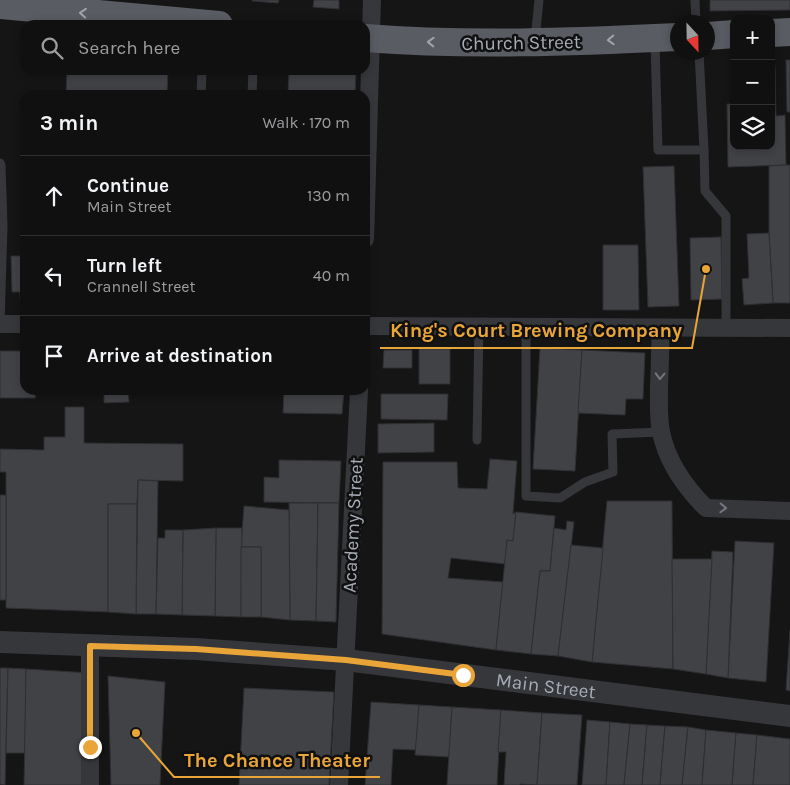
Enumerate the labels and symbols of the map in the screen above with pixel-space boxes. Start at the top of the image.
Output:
one-way arrow [79,8,87,19]
north arrow [670,15,715,60]
street label: Church Street [461,31,581,55]
one-way arrow [607,34,615,45]
one-way arrow [427,37,435,48]
callout: King's Court Brewing Company [380,313,692,348]
text: King's Court Brewing Company [390,319,682,342]
one-way arrow [654,373,665,381]
street label: Academy Street [338,457,368,593]
one-way arrow [719,503,727,514]
route start [452,664,475,687]
street label: Main Street [495,669,597,703]
route end [79,736,102,759]
callout: The Chance Theater [174,742,380,777]
text: The Chance Theater [184,749,370,772]

